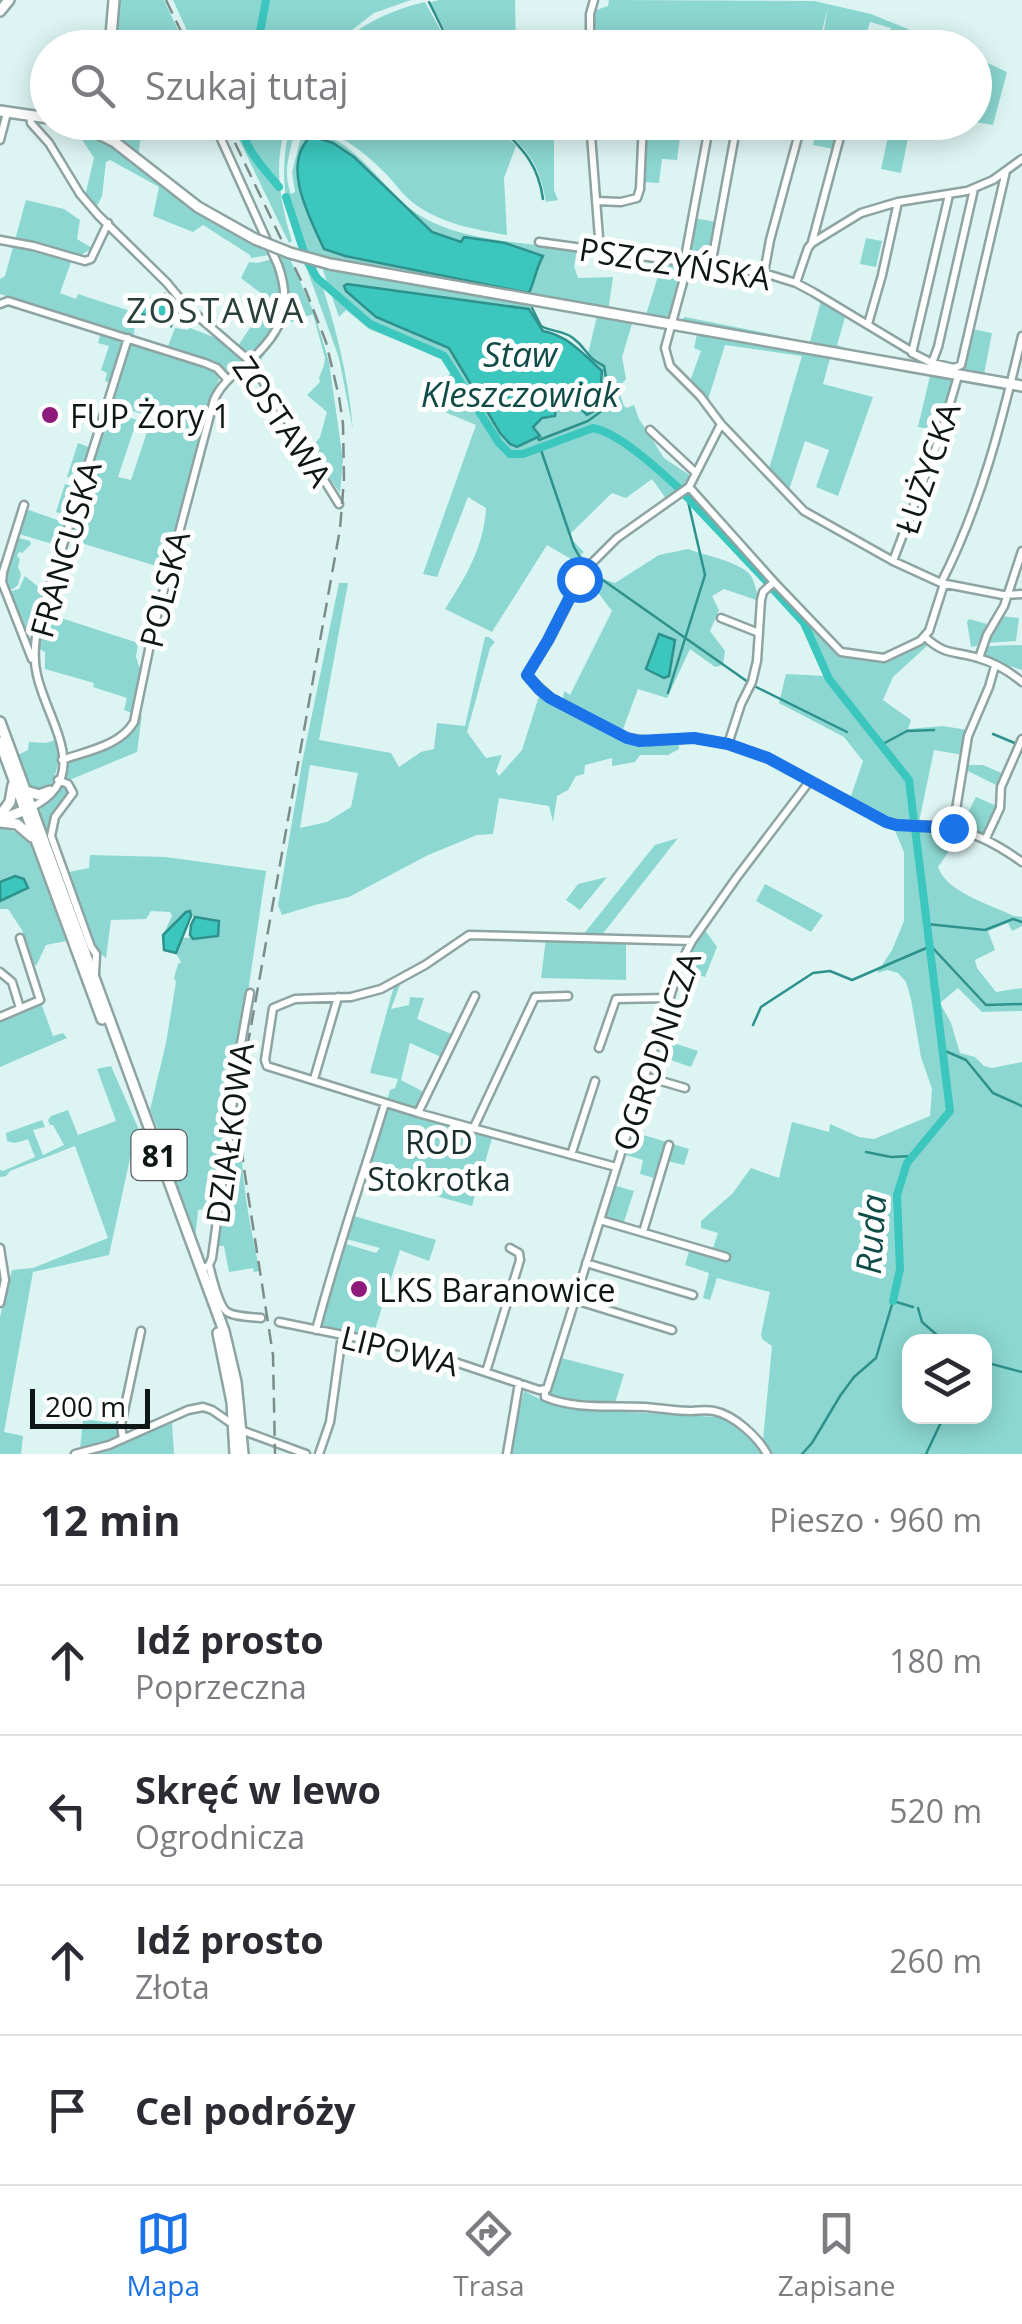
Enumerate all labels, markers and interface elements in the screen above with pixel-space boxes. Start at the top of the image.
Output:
search box [30,30,992,140]
icon: search [65,58,120,113]
text: Szukaj tutaj [145,59,349,111]
street label: PSZCZYŃSKA [576,227,774,299]
district label: ZOSTAWA [126,286,306,333]
water label: Staw Kleszczowiak [421,330,621,417]
street label: ZOSTAWA [224,347,343,495]
place label: FUP Żory 1 [70,394,231,437]
street label: ŁUŻYCKA [884,396,970,539]
marker: FUP Żory 1 [39,404,61,426]
street label: FRANCUSKA [19,455,111,642]
street label: POLSKA [129,526,199,652]
route start [557,557,603,603]
route end [931,806,977,852]
street label: OGRODNICZA [602,945,710,1156]
street label: DZIAŁKOWA [195,1039,263,1226]
park label: ROD Stokrotka [367,1120,511,1200]
road number: 81 [132,1130,186,1180]
water label: Ruda [844,1192,896,1276]
place label: LKS Baranowice [379,1268,616,1311]
marker: LKS Baranowice [348,1278,370,1300]
street label: LIPOWA [337,1315,464,1386]
map controls [902,1334,992,1424]
button: layers [902,1334,992,1424]
scale bar [30,1384,150,1428]
text: 200 m [45,1387,126,1425]
text: 12 min [40,1491,181,1548]
text: Pieszo · 960 m [769,1498,982,1541]
text: Idź prosto [135,1613,324,1665]
icon: ahead [40,1633,95,1688]
text: 180 m [889,1639,982,1682]
text: Poprzeczna [135,1665,307,1708]
text: Skręć w lewo [135,1763,381,1815]
icon: left [40,1783,95,1838]
text: 520 m [889,1789,982,1832]
text: Ogrodnicza [135,1815,305,1858]
text: Idź prosto [135,1913,324,1965]
icon: ahead [40,1933,95,1988]
text: 260 m [889,1939,982,1982]
text: Złota [135,1965,210,2008]
icon: arrive [40,2083,95,2138]
text: Cel podróży [135,2084,356,2136]
tab: Mapa [127,2206,200,2304]
tab: Trasa [453,2206,525,2304]
tab: Zapisane [778,2206,895,2304]

